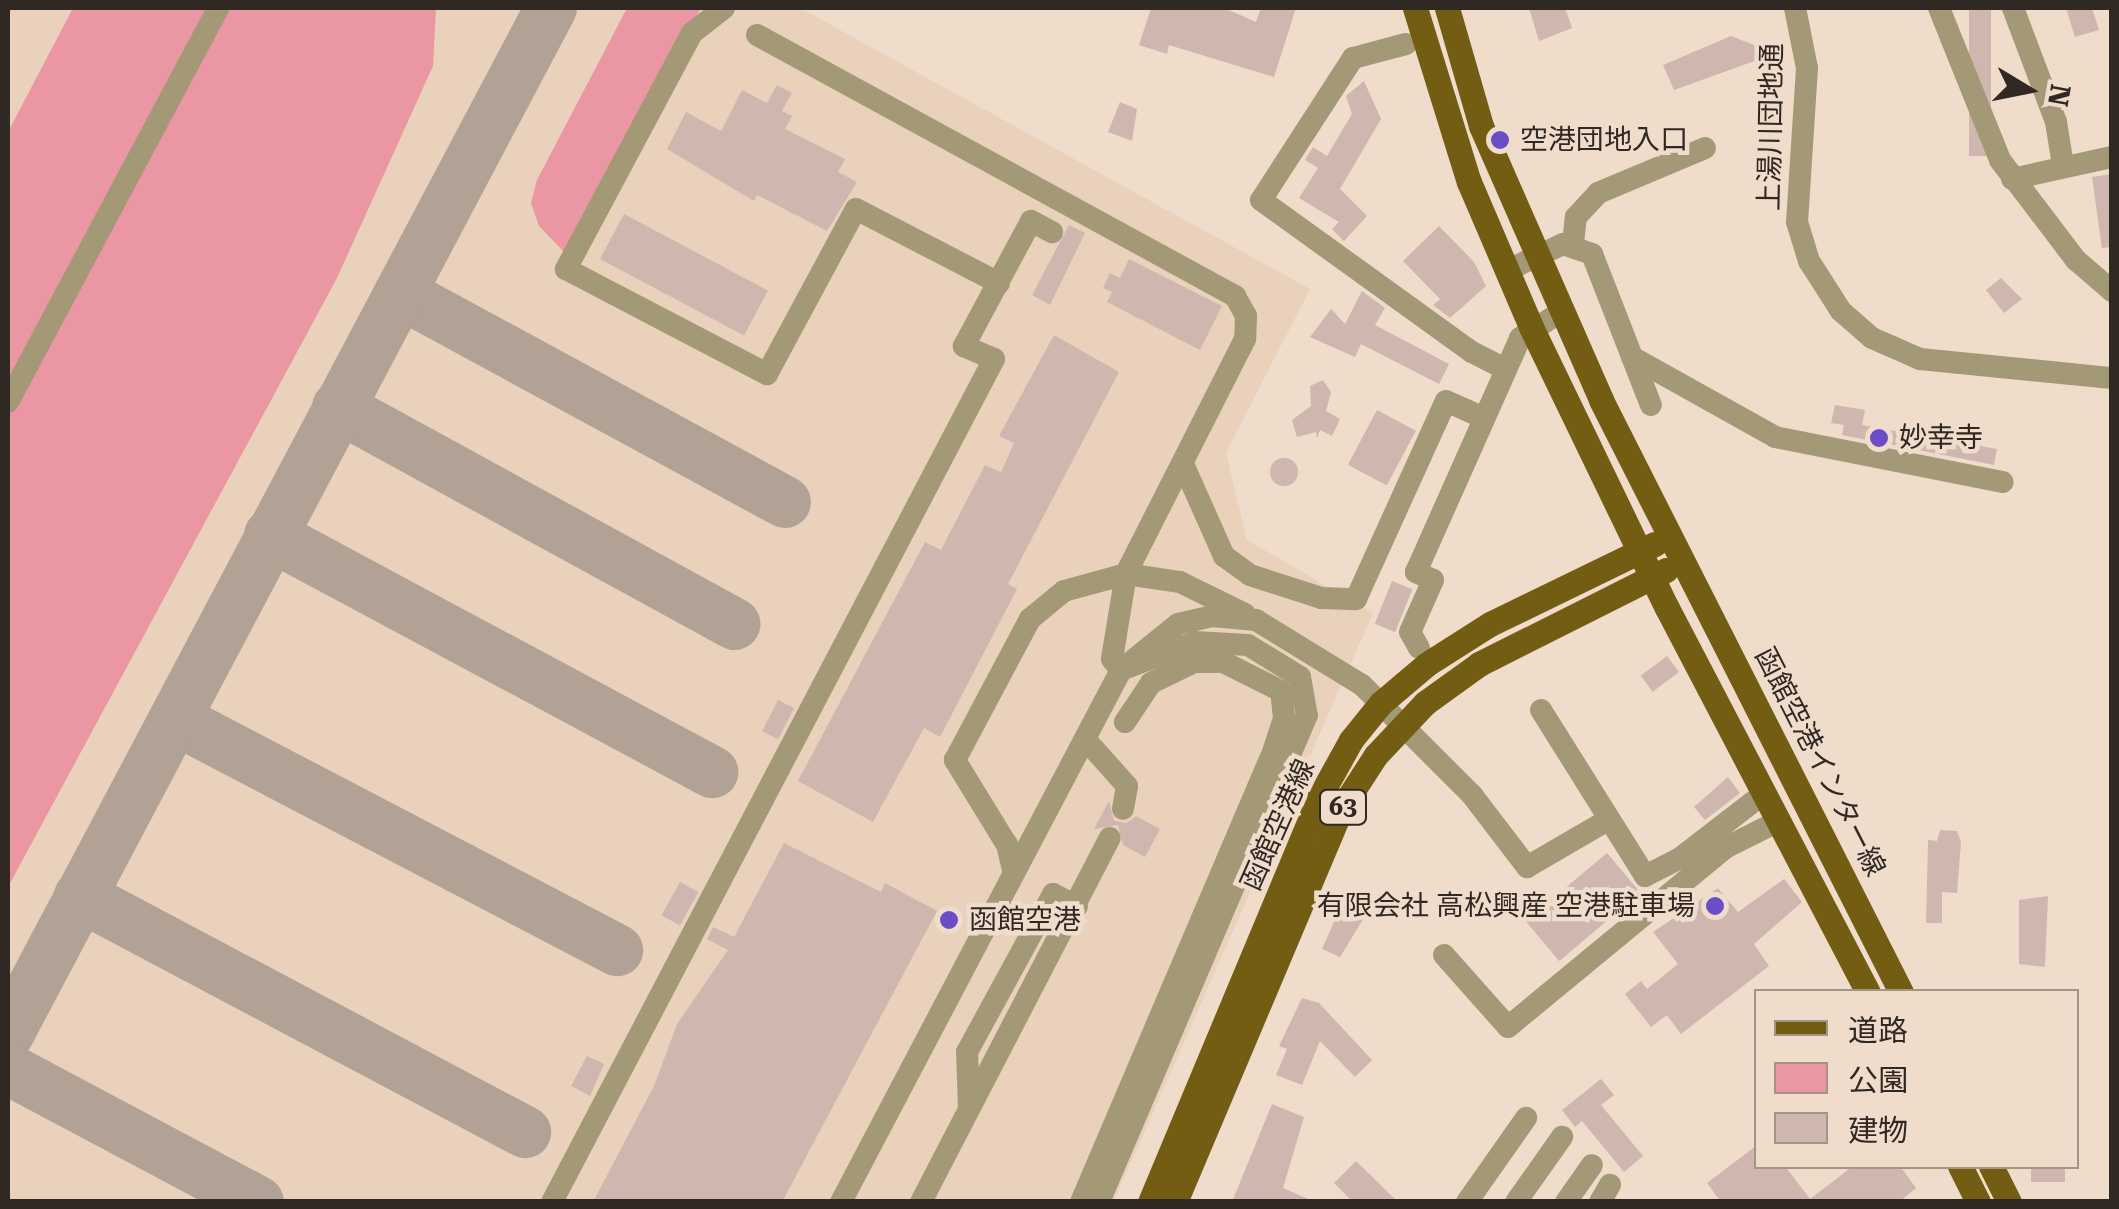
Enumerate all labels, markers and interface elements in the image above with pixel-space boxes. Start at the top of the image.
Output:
north arrow [1979,40,2079,140]
street label: 上湯川団地通 [1753,43,1789,211]
text: N [2041,82,2077,109]
place label: 空港団地入口 [1520,123,1688,157]
marker: 空港団地入口 [1489,129,1511,151]
place label: 妙幸寺 [1899,421,1983,455]
marker: 妙幸寺 [1868,427,1890,449]
street label: 函館空港インター線 [1748,642,1892,882]
street label: 函館空港線 [1234,754,1322,896]
road number: 63 [1318,787,1368,827]
place label: 有限会社 高松興産 空港駐車場 [1317,889,1695,923]
marker: 有限会社 高松興産 空港駐車場 [1704,895,1726,917]
place label: 函館空港 [969,903,1081,937]
marker: 函館空港 [938,909,960,931]
legend [1754,989,2079,1169]
text: 道路 [1848,1013,1908,1048]
text: 公園 [1848,1063,1908,1098]
text: 建物 [1848,1113,1908,1148]

